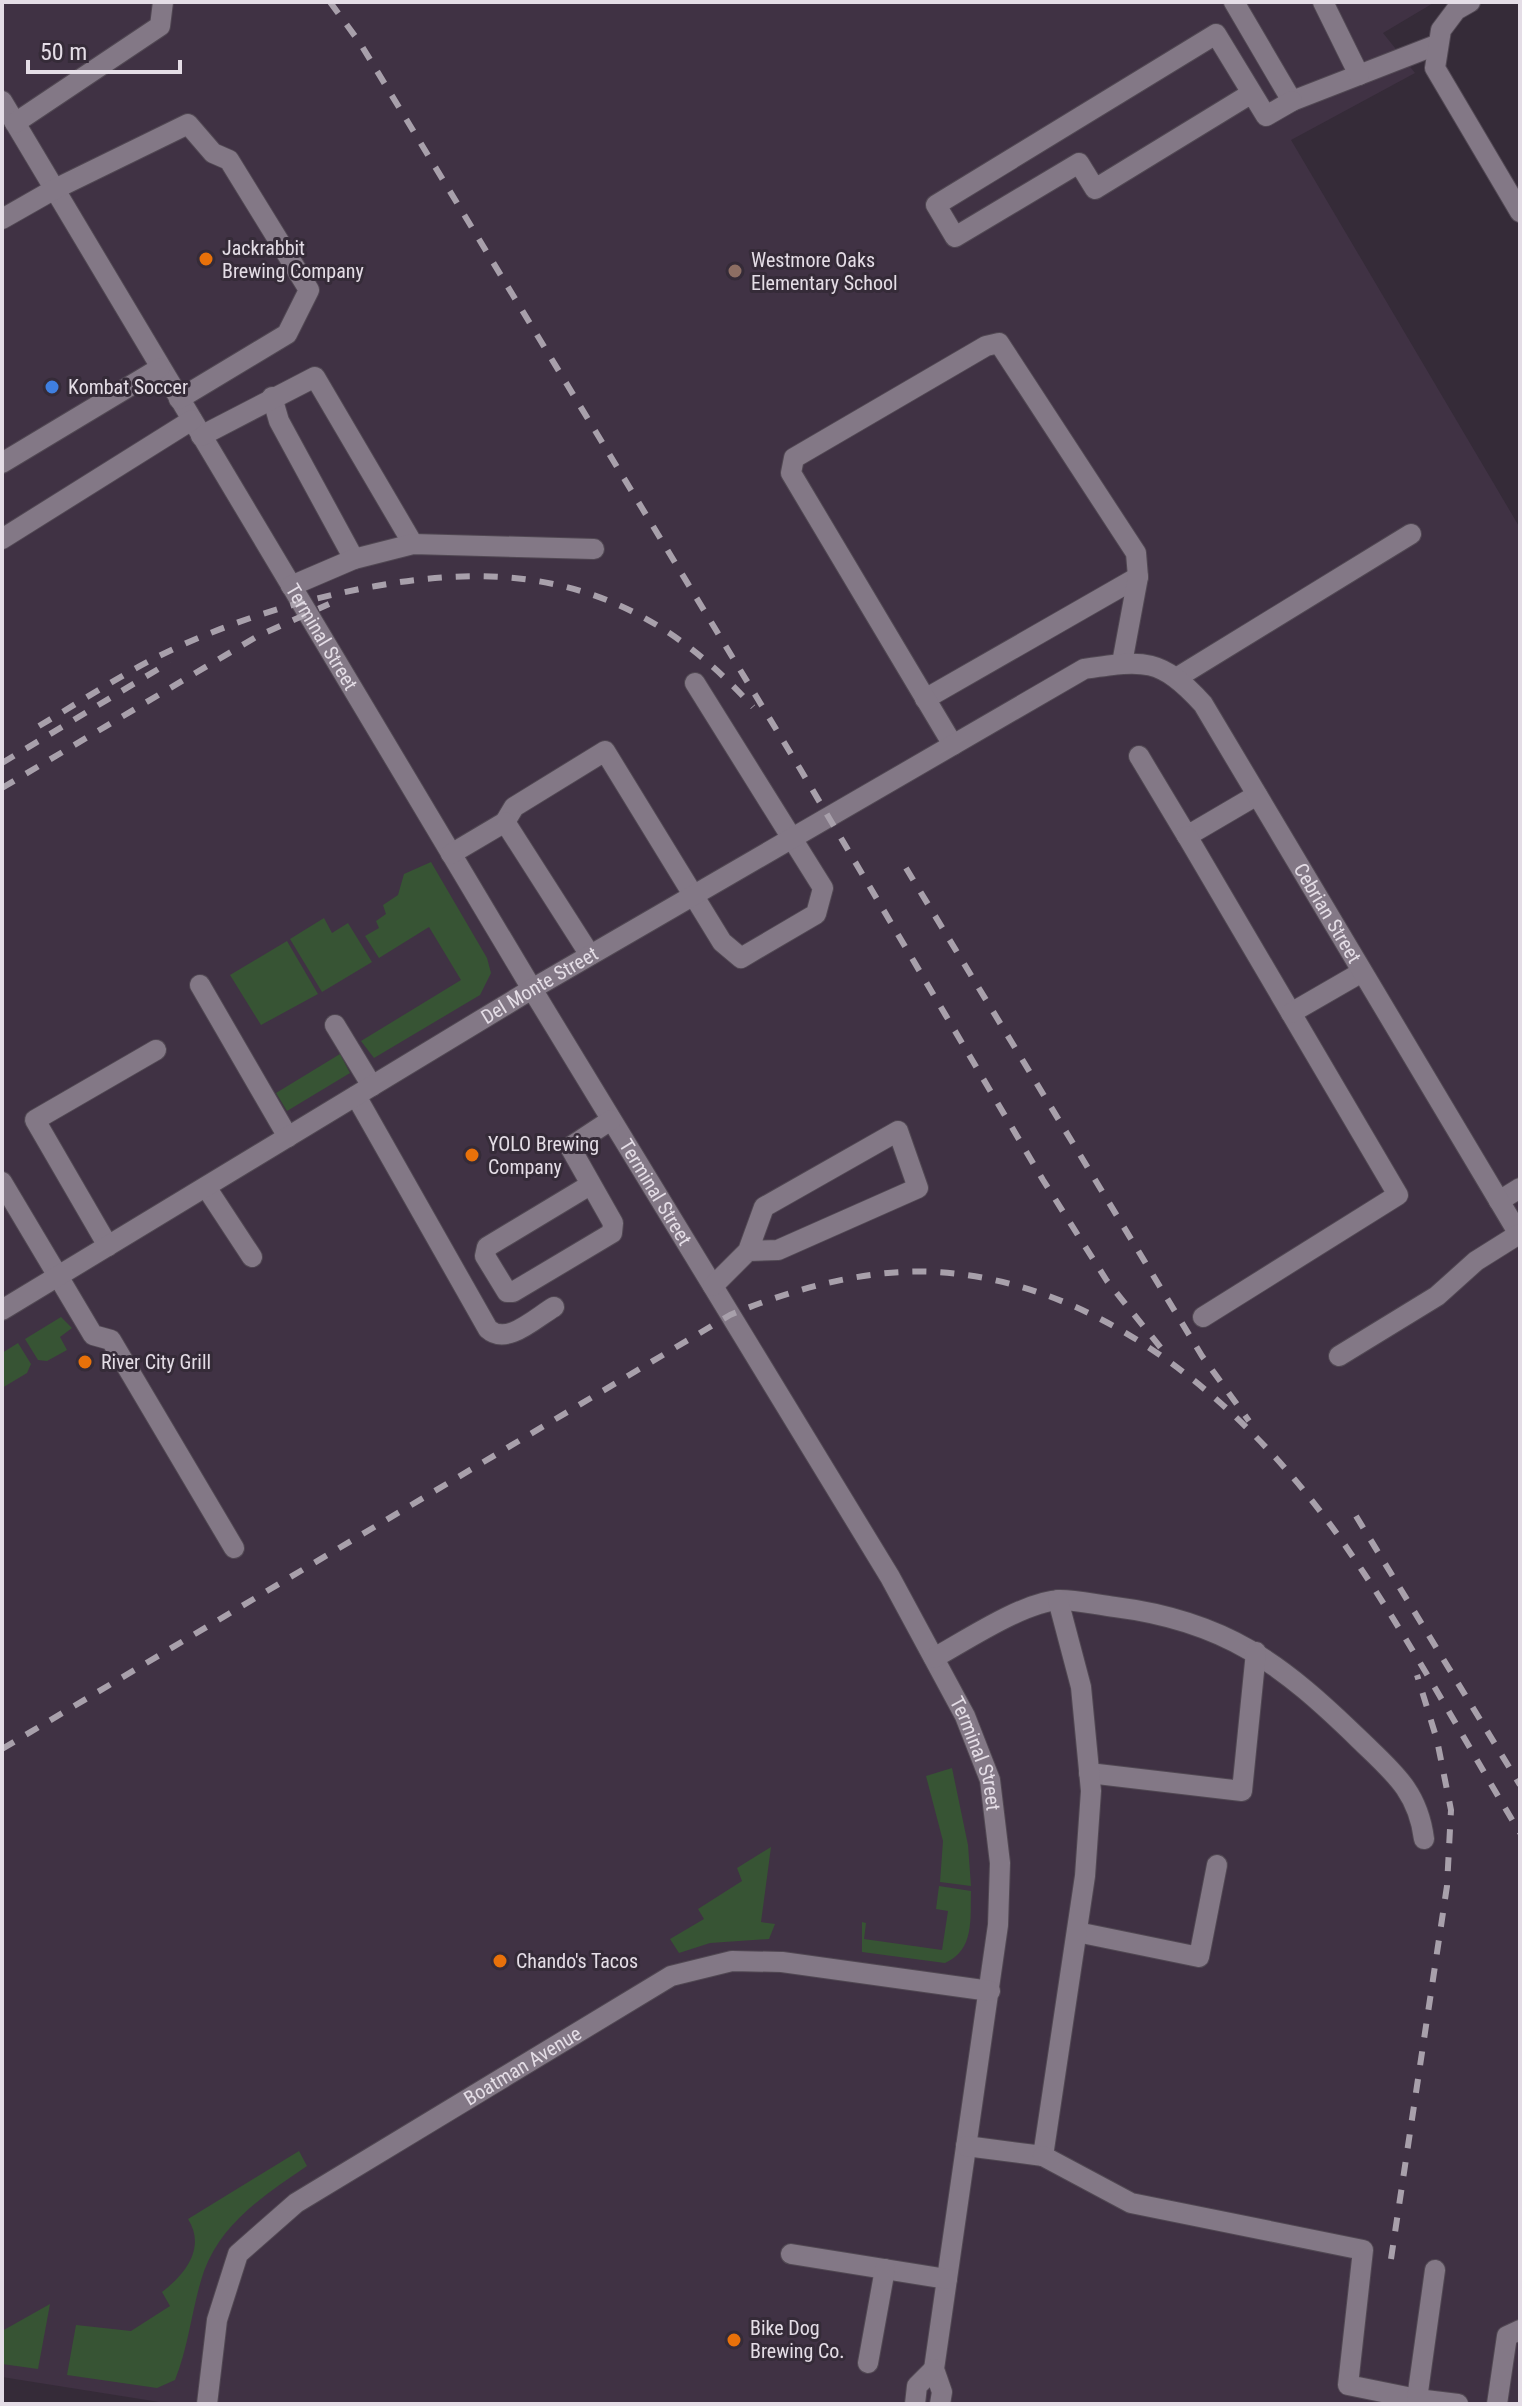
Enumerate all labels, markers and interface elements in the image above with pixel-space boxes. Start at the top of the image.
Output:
scale bar [28,24,180,74]
text: 50 m [40,38,87,66]
place label: Jackrabbit Brewing Company [222,236,364,283]
place label: Westmore Oaks Elementary School [751,248,898,295]
marker: Jackrabbit Brewing Company [197,250,215,268]
marker: Westmore Oaks Elementary School [726,262,744,280]
place label: Kombat Soccer [68,375,188,399]
marker: Kombat Soccer [43,378,61,396]
street label: Terminal Street [281,579,363,695]
street label: Cebrian Street [1289,859,1367,967]
street label: Del Monte Street [477,941,602,1029]
place label: YOLO Brewing Company [488,1132,599,1179]
street label: Terminal Street [614,1135,697,1250]
marker: YOLO Brewing Company [463,1146,481,1164]
place label: River City Grill [101,1350,211,1374]
marker: River City Grill [76,1353,94,1371]
street label: Terminal Street [945,1692,1006,1812]
place label: Chando's Tacos [516,1949,638,1973]
marker: Chando's Tacos [491,1952,509,1970]
street label: Boatman Avenue [460,2021,586,2111]
place label: Bike Dog Brewing Co. [750,2316,845,2363]
marker: Bike Dog Brewing Co. [725,2331,743,2349]

